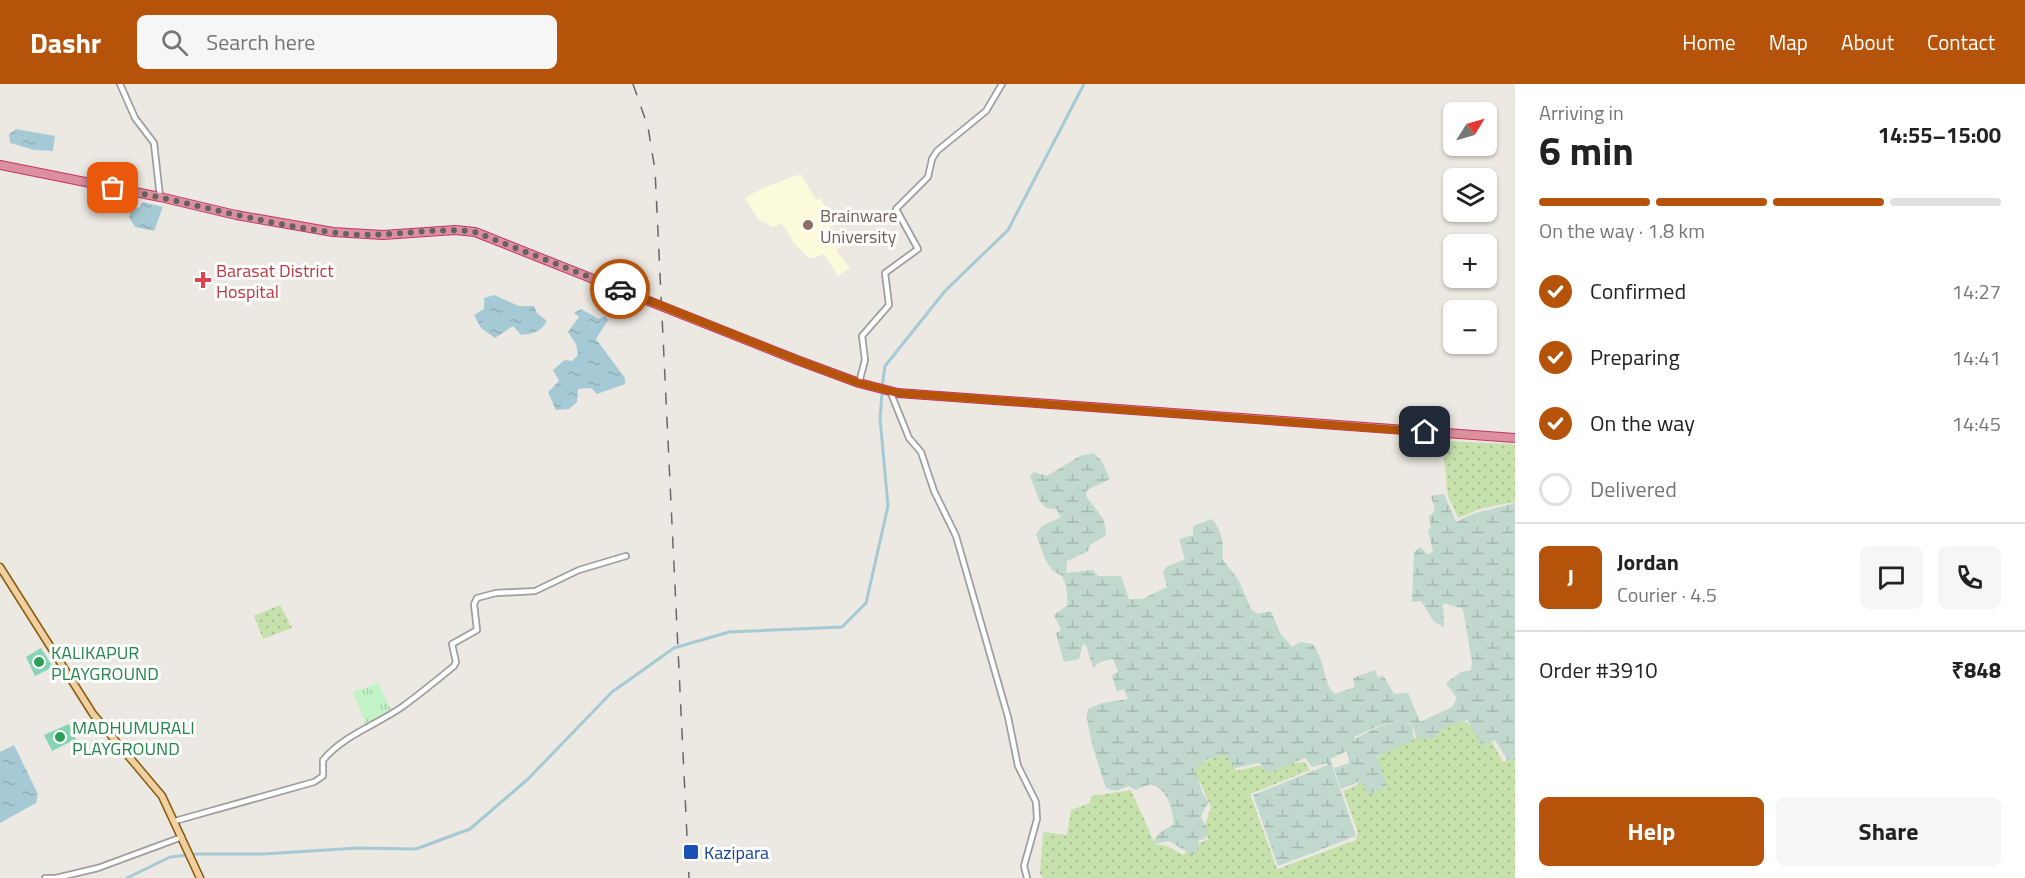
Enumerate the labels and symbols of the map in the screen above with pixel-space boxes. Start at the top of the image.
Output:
north arrow [1443,102,1497,156]
pin [87,162,138,213]
place label: Brainware University [820,202,898,250]
marker: Brainware University [801,218,815,232]
place label: Barasat District Hospital [216,257,334,305]
courier [590,259,650,319]
marker: Barasat District Hospital [194,271,212,289]
pin [1399,406,1450,457]
place label: KALIKAPUR PLAYGROUND [51,639,159,687]
marker: KALIKAPUR PLAYGROUND [32,655,46,669]
place label: MADHUMURALI PLAYGROUND [72,714,195,762]
marker: MADHUMURALI PLAYGROUND [53,730,67,744]
place label: Kazipara [704,839,769,866]
marker: Kazipara [682,843,700,861]

